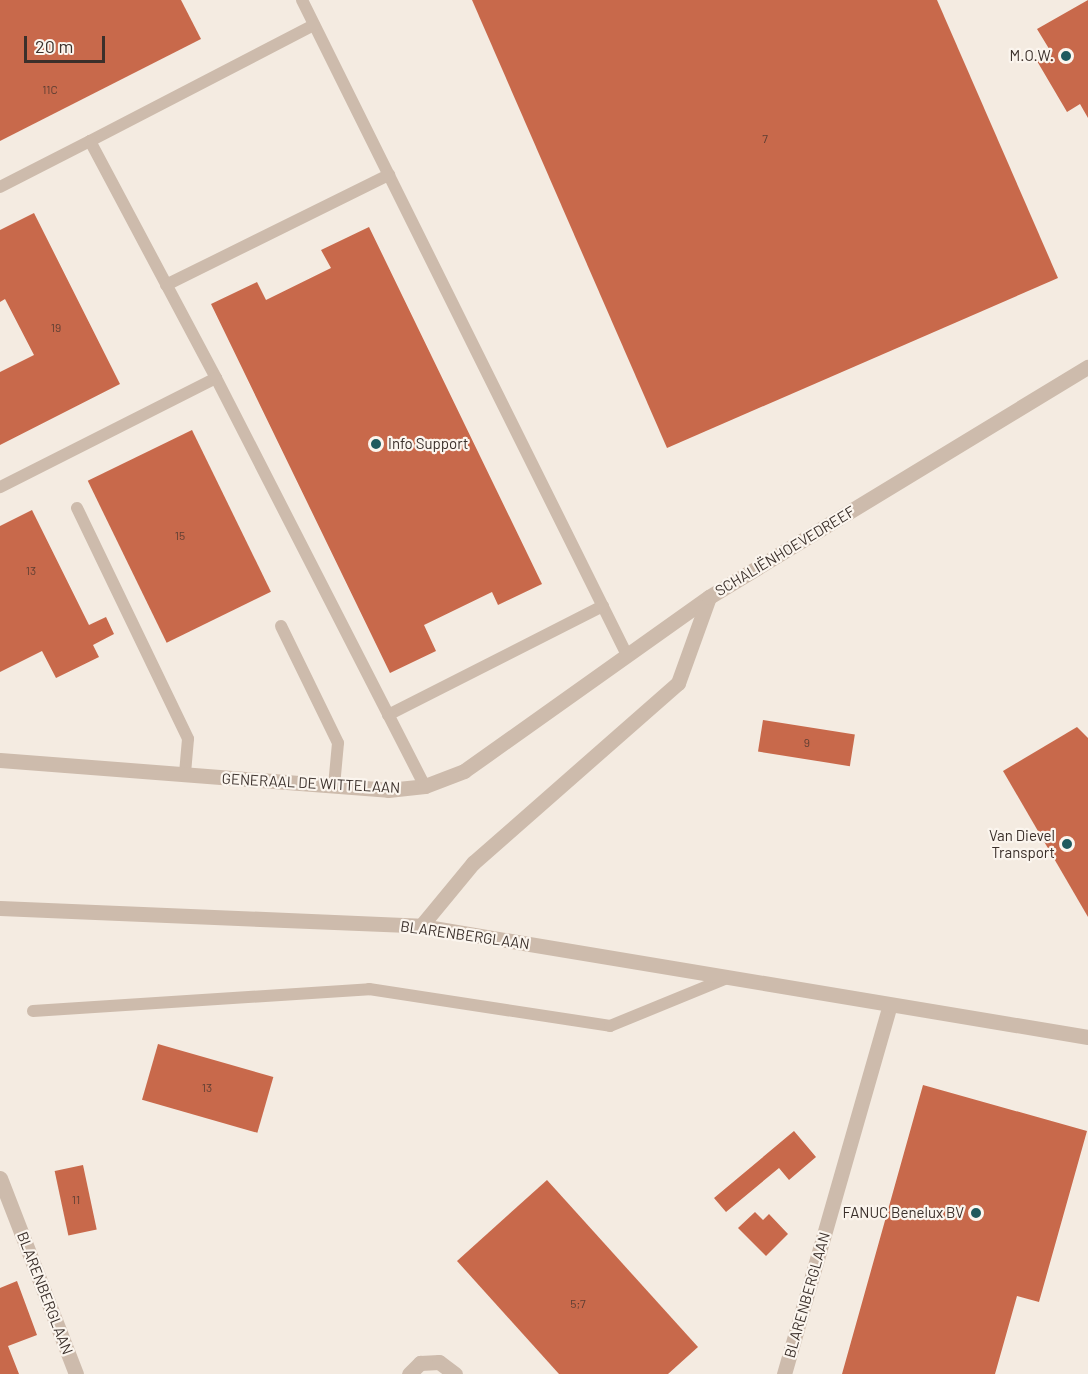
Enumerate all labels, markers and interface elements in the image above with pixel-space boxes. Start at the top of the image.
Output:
scale bar [27,24,108,62]
text: 20 m [35,35,73,57]
place label: M.O.W. [1009,47,1054,65]
marker: M.O.W. [1059,49,1073,63]
house number: 11C [42,83,58,97]
house number: 7 [762,132,768,146]
house number: 19 [51,321,61,335]
place label: Info Support [388,435,468,453]
marker: Info Support [369,437,383,451]
street label: SCHALIËNHOEVEDREEF [712,502,858,600]
house number: 15 [175,529,185,543]
house number: 13 [26,564,36,578]
house number: 9 [804,736,810,750]
street label: GENERAAL DE WITTELAAN [221,769,401,797]
place label: Van Dievel Transport [989,826,1055,861]
marker: Van Dievel Transport [1060,837,1074,851]
street label: BLARENBERGLAAN [399,917,531,953]
house number: 13 [202,1081,212,1095]
house number: 11 [72,1193,80,1207]
place label: FANUC Benelux BV [842,1204,964,1222]
marker: FANUC Benelux BV [969,1206,983,1220]
street label: BLARENBERGLAAN [13,1229,77,1357]
street label: BLARENBERGLAAN [780,1230,834,1360]
house number: 5;7 [570,1297,586,1311]

